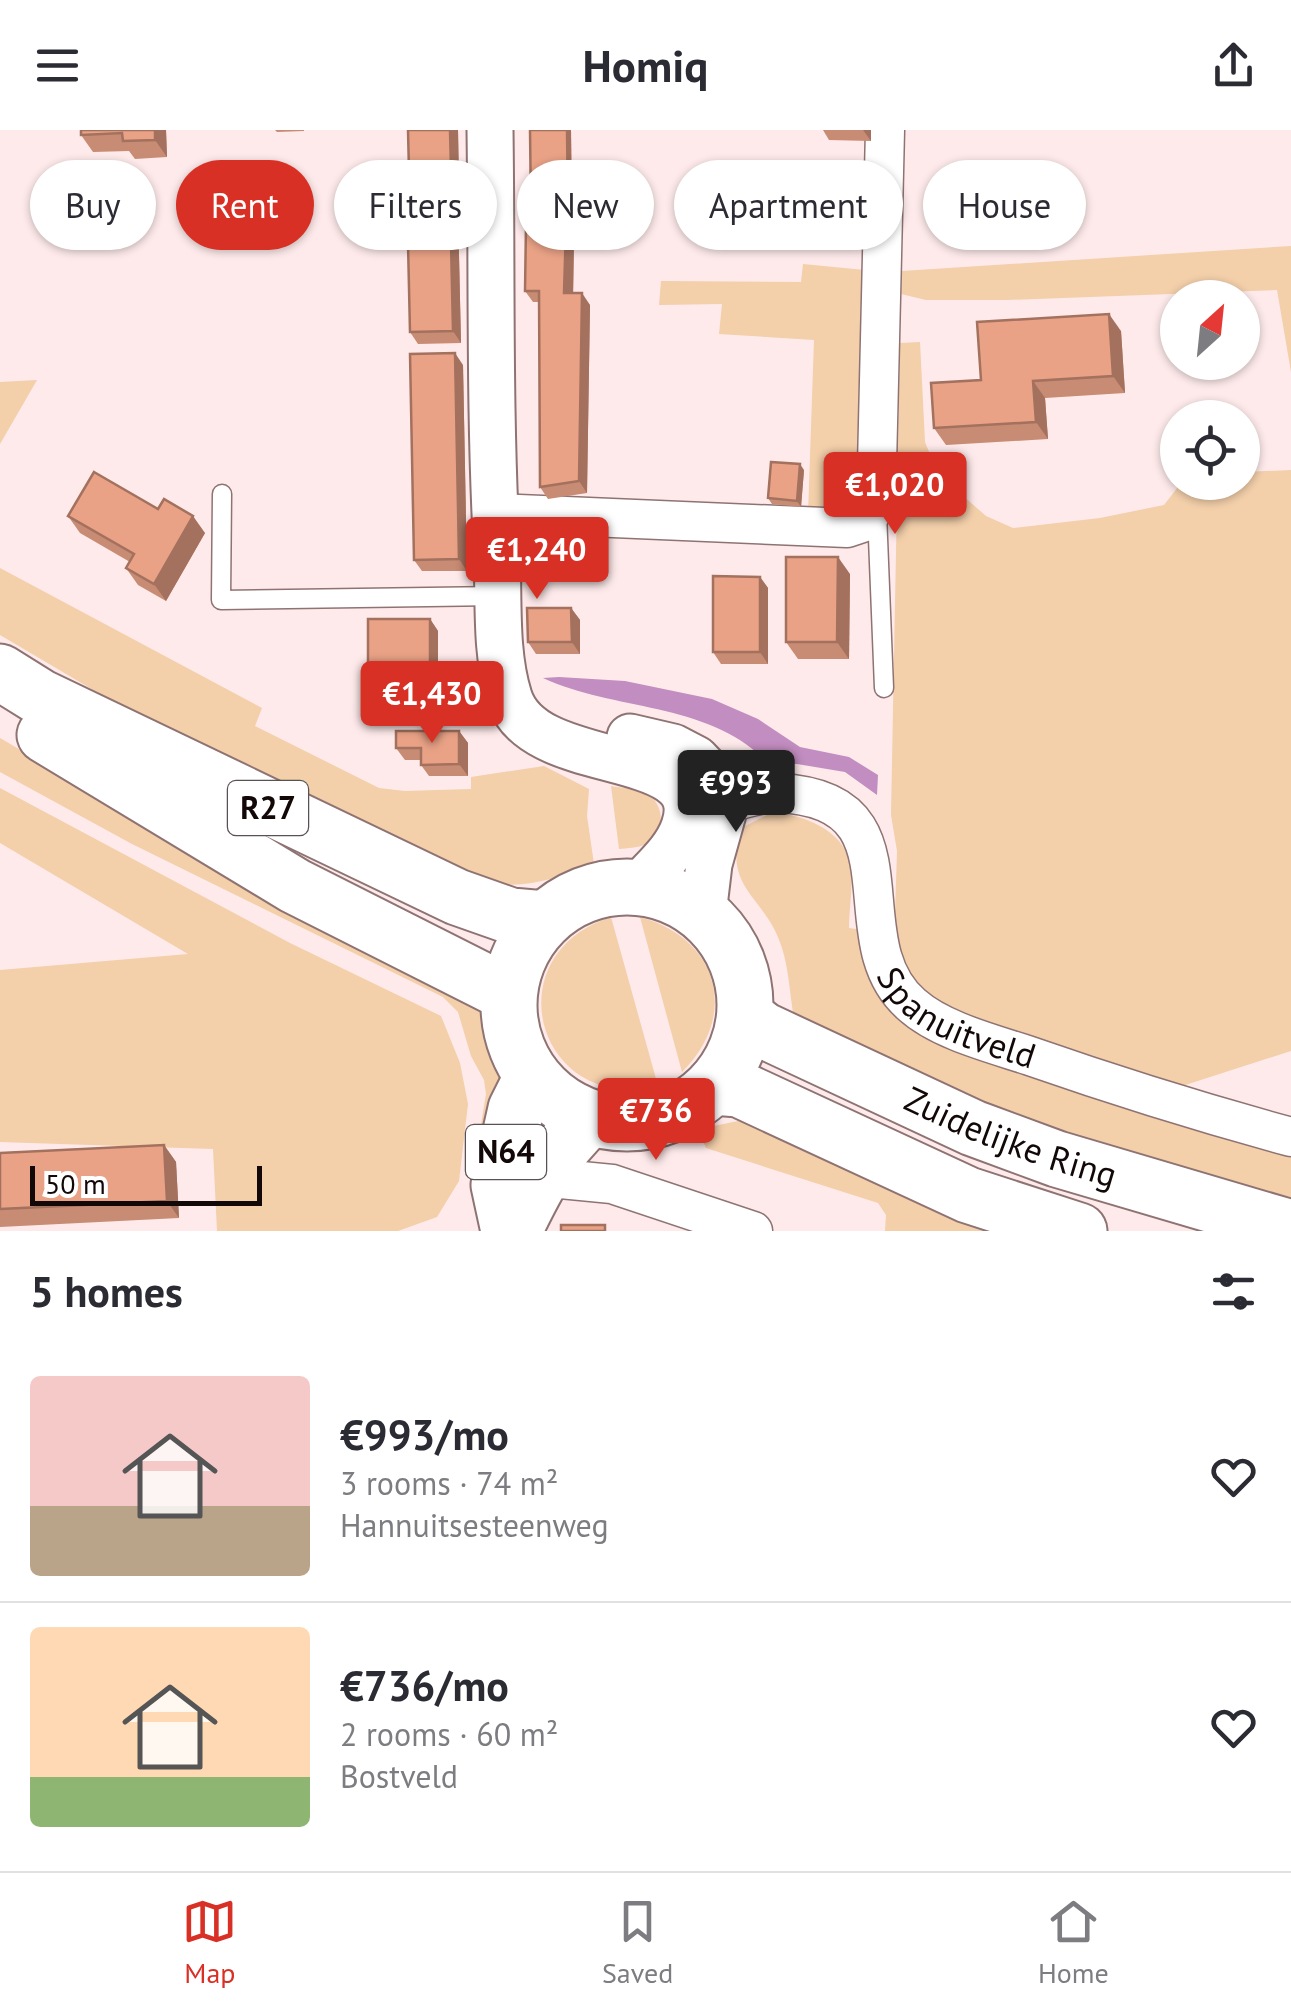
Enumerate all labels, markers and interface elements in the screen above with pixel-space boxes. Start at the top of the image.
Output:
text: Homiq [583,36,708,94]
icon: menu [30,38,85,93]
icon: share [1206,38,1261,93]
chip: Buy [30,160,156,250]
chip: Rent [176,160,314,250]
chip: Filters [334,160,497,250]
chip: New [517,160,654,250]
chip: Apartment [674,160,903,250]
chip: House [923,160,1086,250]
north arrow [1160,280,1260,380]
map controls [1160,280,1260,500]
button: locate [1160,400,1260,500]
pin: €1,020 [814,452,976,537]
text: €1,020 [846,463,944,505]
pin: €1,240 [456,517,618,602]
text: €1,240 [488,528,586,570]
pin: €1,430 [351,661,513,746]
text: €1,430 [383,672,481,714]
pin: €993 [677,750,795,835]
text: €993 [700,761,772,803]
road number: R27 [228,781,308,835]
street label: Spanuitveld [867,959,1042,1078]
street label: Zuidelijke Ring [897,1075,1123,1197]
pin: €736 [597,1078,715,1163]
text: €736 [620,1089,692,1131]
road number: N64 [466,1125,546,1179]
scale bar [30,1161,262,1206]
text: 50 m [45,1165,106,1202]
text: 5 homes [30,1264,183,1319]
icon: filters [1206,1264,1261,1319]
text: €993/mo [340,1407,509,1462]
icon: home [110,1416,230,1536]
icon: heart [1206,1449,1261,1504]
text: 3 rooms · 74 m² [340,1462,558,1504]
text: Hannuitsesteenweg [340,1504,609,1546]
text: €736/mo [340,1658,509,1713]
icon: home [110,1667,230,1787]
icon: heart [1206,1700,1261,1755]
text: 2 rooms · 60 m² [340,1713,558,1755]
text: Bostveld [340,1755,458,1797]
tab: Map [182,1894,237,1991]
tab: Saved [602,1894,673,1991]
tab: Home [1038,1894,1109,1991]

